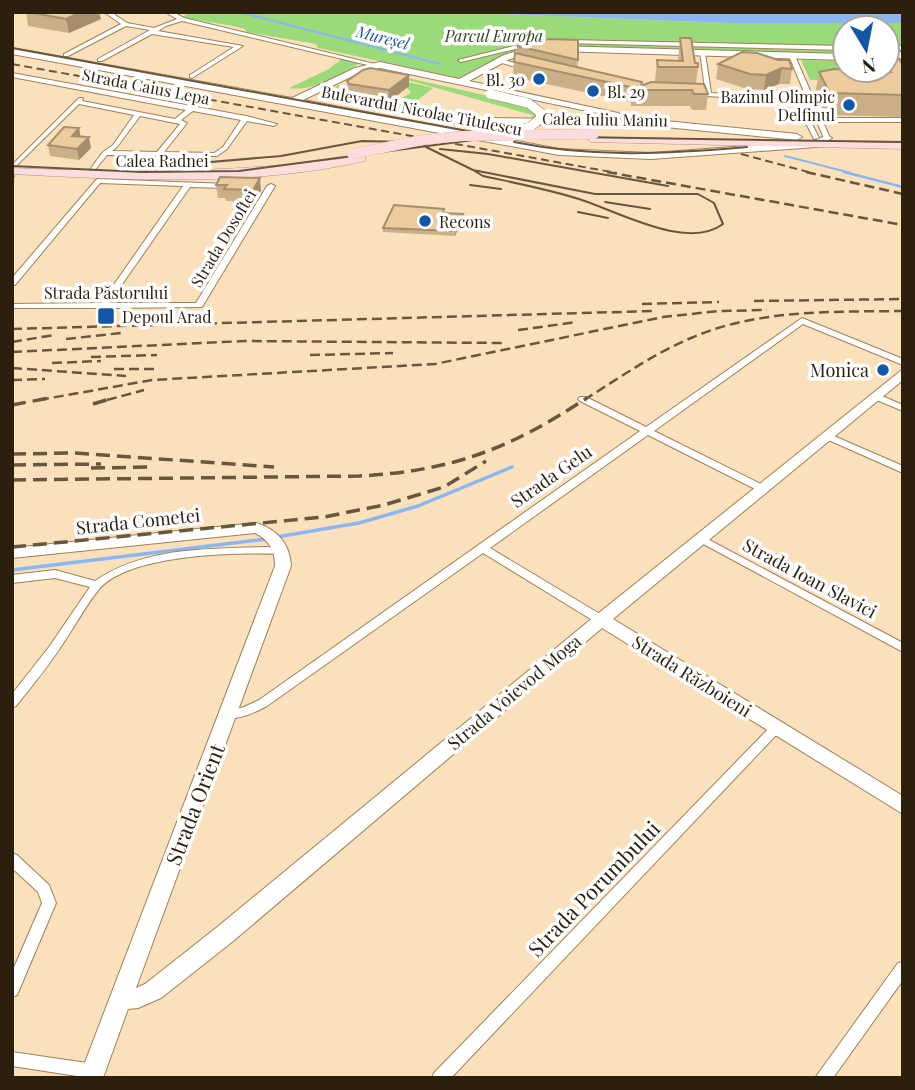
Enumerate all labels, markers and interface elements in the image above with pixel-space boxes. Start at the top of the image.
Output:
north arrow [831,14,901,84]
water label: Mureșel [353,20,412,55]
park label: Parcul Europa [444,25,543,46]
text: N [860,53,878,81]
street label: Strada Caius Lepa [81,63,212,109]
place label: Bl. 30 [486,69,525,90]
marker: Bl. 30 [531,71,547,87]
street label: Bulevardul Nicolae Titulescu [320,80,524,140]
place label: Bl. 29 [607,81,645,102]
marker: Bl. 29 [585,83,601,99]
place label: Bazinul Olimpic Delfinul [720,86,835,125]
marker: Bazinul Olimpic Delfinul [841,97,857,113]
street label: Calea Iuliu Maniu [542,107,668,131]
street label: Calea Radnei [115,150,209,171]
street label: Strada Dosoftei [186,185,261,291]
place label: Recons [439,211,491,232]
marker: Recons [417,213,433,229]
street label: Strada Păstorului [44,282,168,303]
marker: Depoul Arad [96,306,116,326]
place label: Depoul Arad [122,306,212,327]
place label: Monica [810,358,869,382]
marker: Monica [875,362,891,378]
street label: Strada Gelu [506,439,597,513]
street label: Strada Cometei [75,503,201,539]
street label: Strada Ioan Slavici [739,533,881,623]
street label: Strada Voievod Moga [442,629,586,755]
street label: Strada Războieni [628,630,756,722]
street label: Strada Orient [158,739,230,869]
street label: Strada Porumbului [521,814,665,962]

